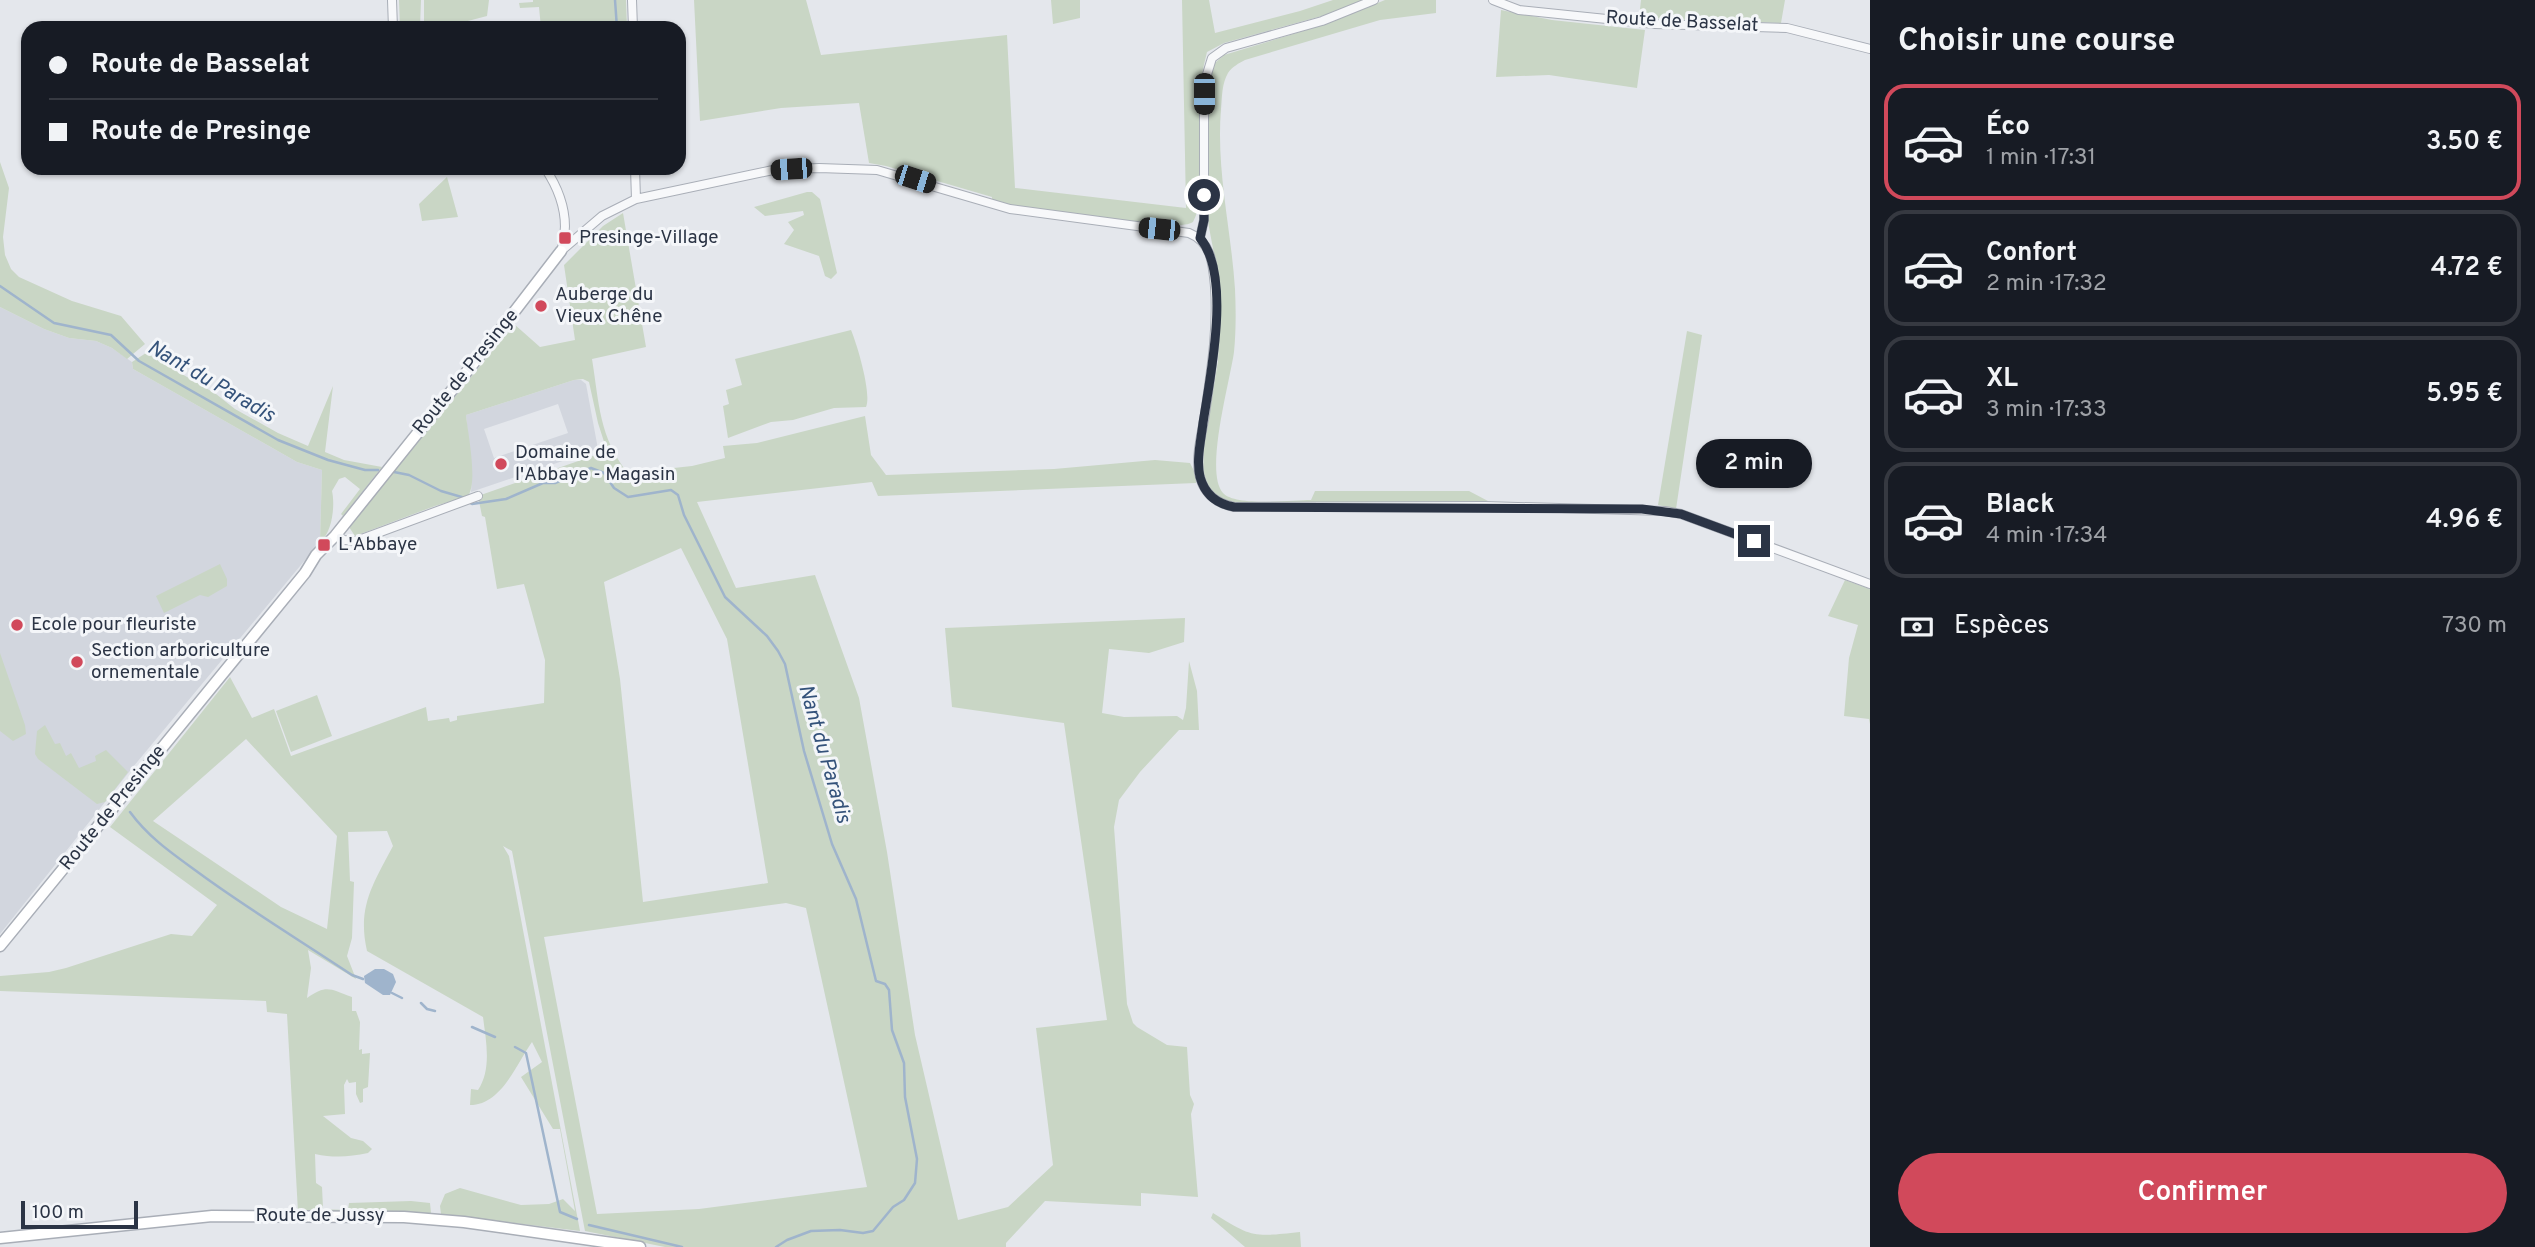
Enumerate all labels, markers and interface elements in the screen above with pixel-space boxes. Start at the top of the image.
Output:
street label: Route de Basselat [1605,6,1759,38]
text: Choisir une course [1898,22,2175,62]
text: Route de Basselat [91,49,310,82]
car [1194,73,1215,115]
icon: car [1902,111,1965,174]
text: Éco [1986,111,2030,144]
text: Route de Presinge [91,116,311,149]
text: 3.50 € [2426,126,2503,159]
text: 1 min · 17:31 [1986,144,2096,173]
car [770,157,813,181]
car [892,163,939,195]
route start [1188,179,1220,211]
car [1138,216,1181,242]
place label: Presinge-Village [579,226,719,250]
marker: Presinge-Village [557,230,573,246]
icon: car [1902,237,1965,300]
text: Confort [1986,237,2077,270]
text: 4.72 € [2431,252,2503,285]
text: 2 min · 17:32 [1986,270,2107,299]
place label: Auberge du Vieux Chêne [555,283,662,329]
marker: Auberge du Vieux Chêne [533,298,549,314]
street label: Route de Presinge [408,304,524,440]
water label: Nant du Paradis [142,335,280,430]
icon: car [1902,363,1965,426]
text: XL [1986,363,2018,396]
text: 5.95 € [2426,378,2503,411]
text: 3 min · 17:33 [1986,396,2107,425]
callout: 2 min [1696,440,1812,489]
place label: Domaine de l'Abbaye - Magasin [515,441,675,487]
text: 2 min [1724,449,1784,478]
marker: Domaine de l'Abbaye - Magasin [493,456,509,472]
icon: car [1902,489,1965,552]
text: Black [1986,489,2055,522]
text: 4.96 € [2426,504,2503,537]
text: 4 min · 17:34 [1986,522,2108,551]
route end [1738,525,1770,557]
place label: L'Abbaye [338,533,417,557]
marker: L'Abbaye [316,537,332,553]
icon: cash [1898,608,1936,646]
text: Espèces [1954,610,2050,643]
text: 730 m [2442,612,2507,641]
place label: Ecole pour fleuriste [31,613,196,637]
marker: Ecole pour fleuriste [9,617,25,633]
place label: Section arboriculture ornementale [91,639,270,685]
marker: Section arboriculture ornementale [69,654,85,670]
water label: Nant du Paradis [791,682,857,827]
street label: Route de Presinge [55,740,171,876]
button: Confirmer [1898,1153,2507,1233]
scale bar [21,1198,138,1230]
text: 100 m [32,1201,84,1225]
street label: Route de Jussy [255,1204,385,1228]

